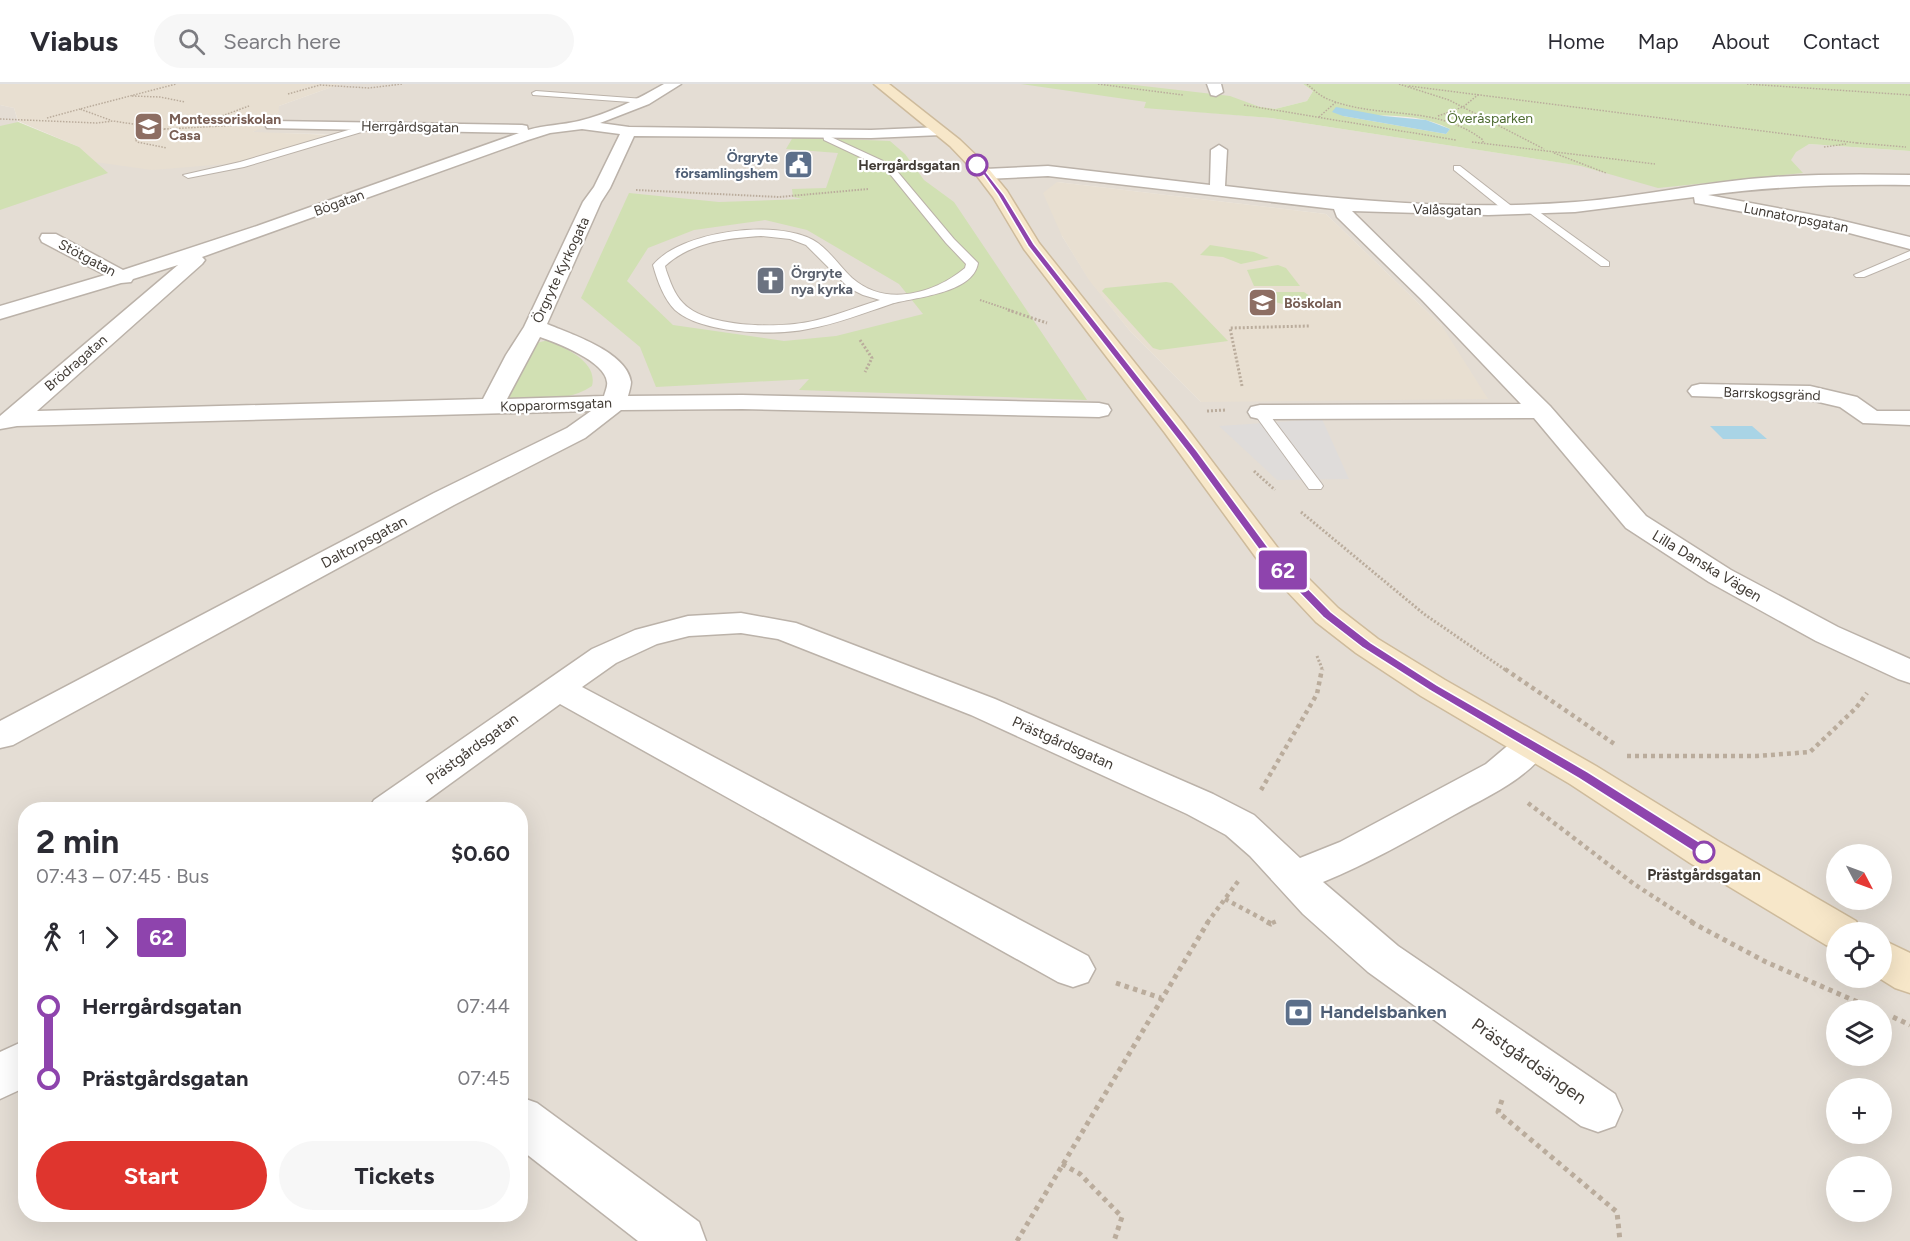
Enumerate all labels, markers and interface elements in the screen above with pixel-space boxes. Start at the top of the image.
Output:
search box [154,14,574,68]
text: Viabus [30,24,118,58]
icon: search [175,25,208,58]
text: Search here [223,28,341,55]
text: Home [1548,29,1605,54]
text: Map [1638,29,1679,54]
text: About [1712,29,1770,54]
text: Contact [1803,29,1880,54]
park label: Överåsparken [1447,110,1533,127]
school or university icon: Montessoriskolan Casa [132,111,164,143]
place label: Montessoriskolan Casa [169,111,281,144]
street label: Herrgårdsgatan [361,118,459,136]
place label: Örgryte församlingshem [675,149,778,182]
public building icon: Örgryte församlingshem [783,149,815,181]
marker: Herrgårdsgatan [966,154,988,176]
place label: Herrgårdsgatan [858,157,960,174]
street label: Bögatan [312,186,367,220]
street label: Lunnatorpsgatan [1742,200,1850,237]
street label: Valåsgatan [1413,201,1482,219]
street label: Örgryte Kyrkogata [529,214,593,326]
street label: Stötgatan [55,236,119,280]
church icon: Örgryte nya kyrka [754,265,786,297]
place label: Örgryte nya kyrka [791,265,853,298]
school or university icon: Böskolan [1247,287,1279,319]
place label: Böskolan [1284,295,1341,312]
street label: Brödragatan [41,331,111,395]
street label: Barrskogsgränd [1723,384,1821,404]
street label: Kopparormsgatan [500,395,612,415]
street label: Daltorpsgatan [318,512,410,572]
street label: Lilla Danska Vägen [1649,526,1765,606]
line badge: 62 [1256,550,1310,590]
text: 62 [1271,558,1295,583]
street label: Prästgårdsgatan [422,710,522,788]
street label: Prästgårdsgatan [1009,713,1117,773]
text: 2 min [36,822,119,861]
text: $0.60 [451,840,510,867]
marker: Prästgårdsgatan [1693,841,1715,863]
north arrow [1826,844,1892,910]
map controls [1826,844,1892,1222]
text: 07:43 – 07:45 · Bus [36,864,209,888]
place label: Prästgårdsgatan [1647,866,1761,884]
icon: walk [36,921,69,954]
icon: forward [95,921,128,954]
button: locate [1826,922,1892,988]
text: 1 [78,925,86,949]
text: 62 [149,925,174,950]
text: Herrgårdsgatan [82,993,242,1020]
text: 07:44 [457,994,510,1018]
bank icon: Handelsbanken [1283,996,1315,1028]
button: layers [1826,1000,1892,1066]
place label: Handelsbanken [1320,1001,1447,1023]
street label: Prästgårdsängen [1467,1013,1591,1109]
text: Prästgårdsgatan [82,1065,248,1092]
text: 07:45 [457,1066,510,1090]
button: + [1826,1078,1892,1144]
button: Start [36,1141,267,1210]
button: Tickets [279,1141,510,1210]
button: − [1826,1156,1892,1222]

